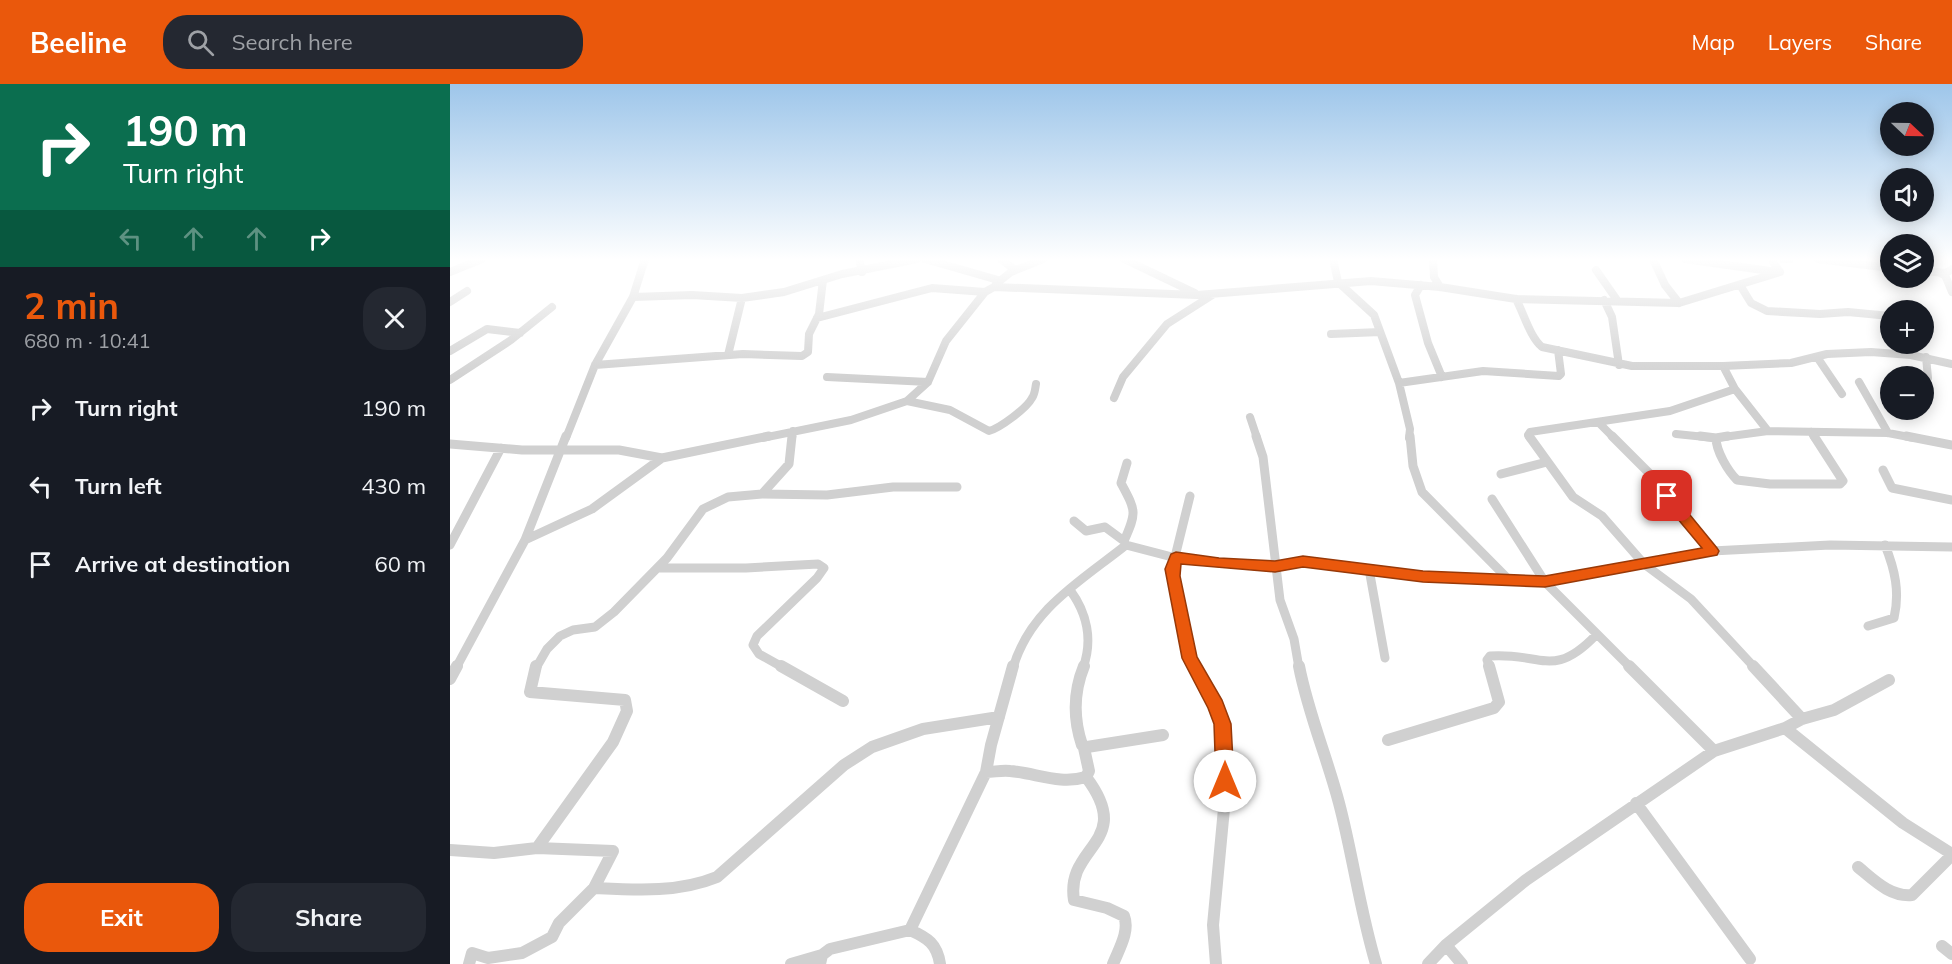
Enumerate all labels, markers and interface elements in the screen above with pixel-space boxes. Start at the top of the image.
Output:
search box [163,15,583,69]
text: Beeline [30,25,127,60]
icon: search [184,26,217,59]
text: Search here [232,28,353,56]
text: Map [1692,29,1735,55]
text: Layers [1768,29,1832,55]
text: Share [1865,29,1922,55]
north arrow [1880,102,1934,156]
map controls [1880,102,1934,420]
text: 190 m [123,104,248,157]
icon: right [24,108,102,186]
text: Turn right [123,156,243,190]
button: sound [1880,168,1934,222]
icon: left [114,222,147,255]
icon: ahead [177,222,210,255]
icon: ahead [240,222,273,255]
icon: right [303,222,336,255]
button: layers [1880,234,1934,288]
text: 2 min [24,283,119,328]
button: close [363,287,426,350]
button: + [1880,300,1934,354]
text: 680 m · 10:41 [24,328,150,353]
button: − [1880,366,1934,420]
icon: right [24,392,57,425]
text: Turn right [75,394,178,422]
text: 190 m [361,394,426,422]
icon: left [24,470,57,503]
pin [1641,470,1692,521]
text: Turn left [75,472,162,500]
text: 430 m [361,472,426,500]
icon: arrive [1650,479,1683,512]
icon: arrive [24,548,57,581]
text: Arrive at destination [75,550,290,578]
text: 60 m [375,550,426,578]
position arrow [1193,749,1257,813]
button: Exit [24,883,219,952]
button: Share [231,883,426,952]

